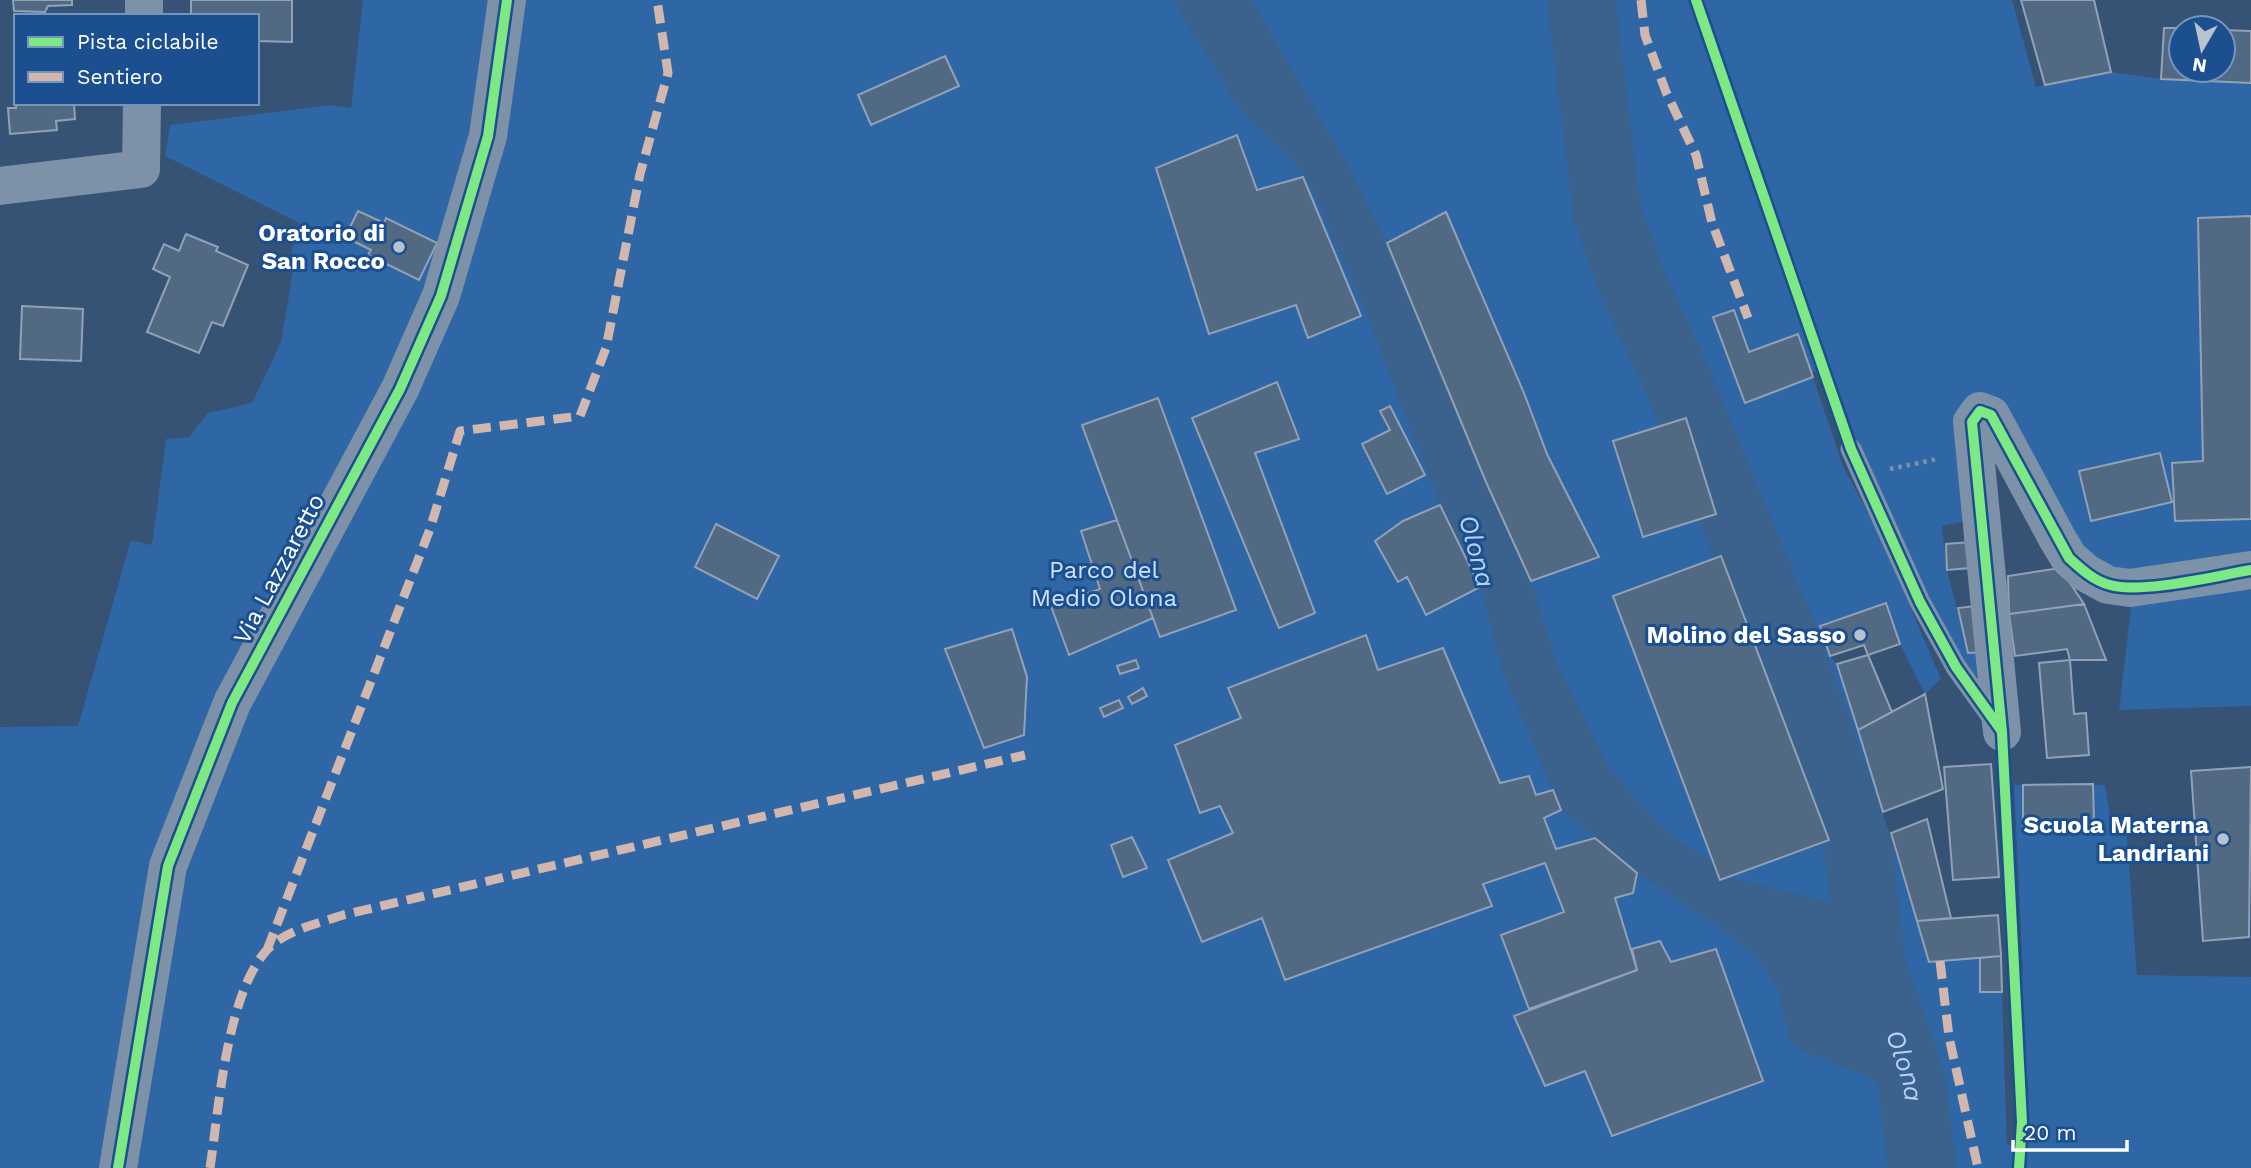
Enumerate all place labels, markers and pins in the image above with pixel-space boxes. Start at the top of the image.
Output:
place label: Oratorio di San Rocco [258,219,385,275]
marker: Oratorio di San Rocco [391,239,407,255]
place label: Molino del Sasso [1646,621,1846,649]
marker: Molino del Sasso [1852,627,1868,643]
place label: Scuola Materna Landriani [2023,811,2209,867]
marker: Scuola Materna Landriani [2215,831,2231,847]

